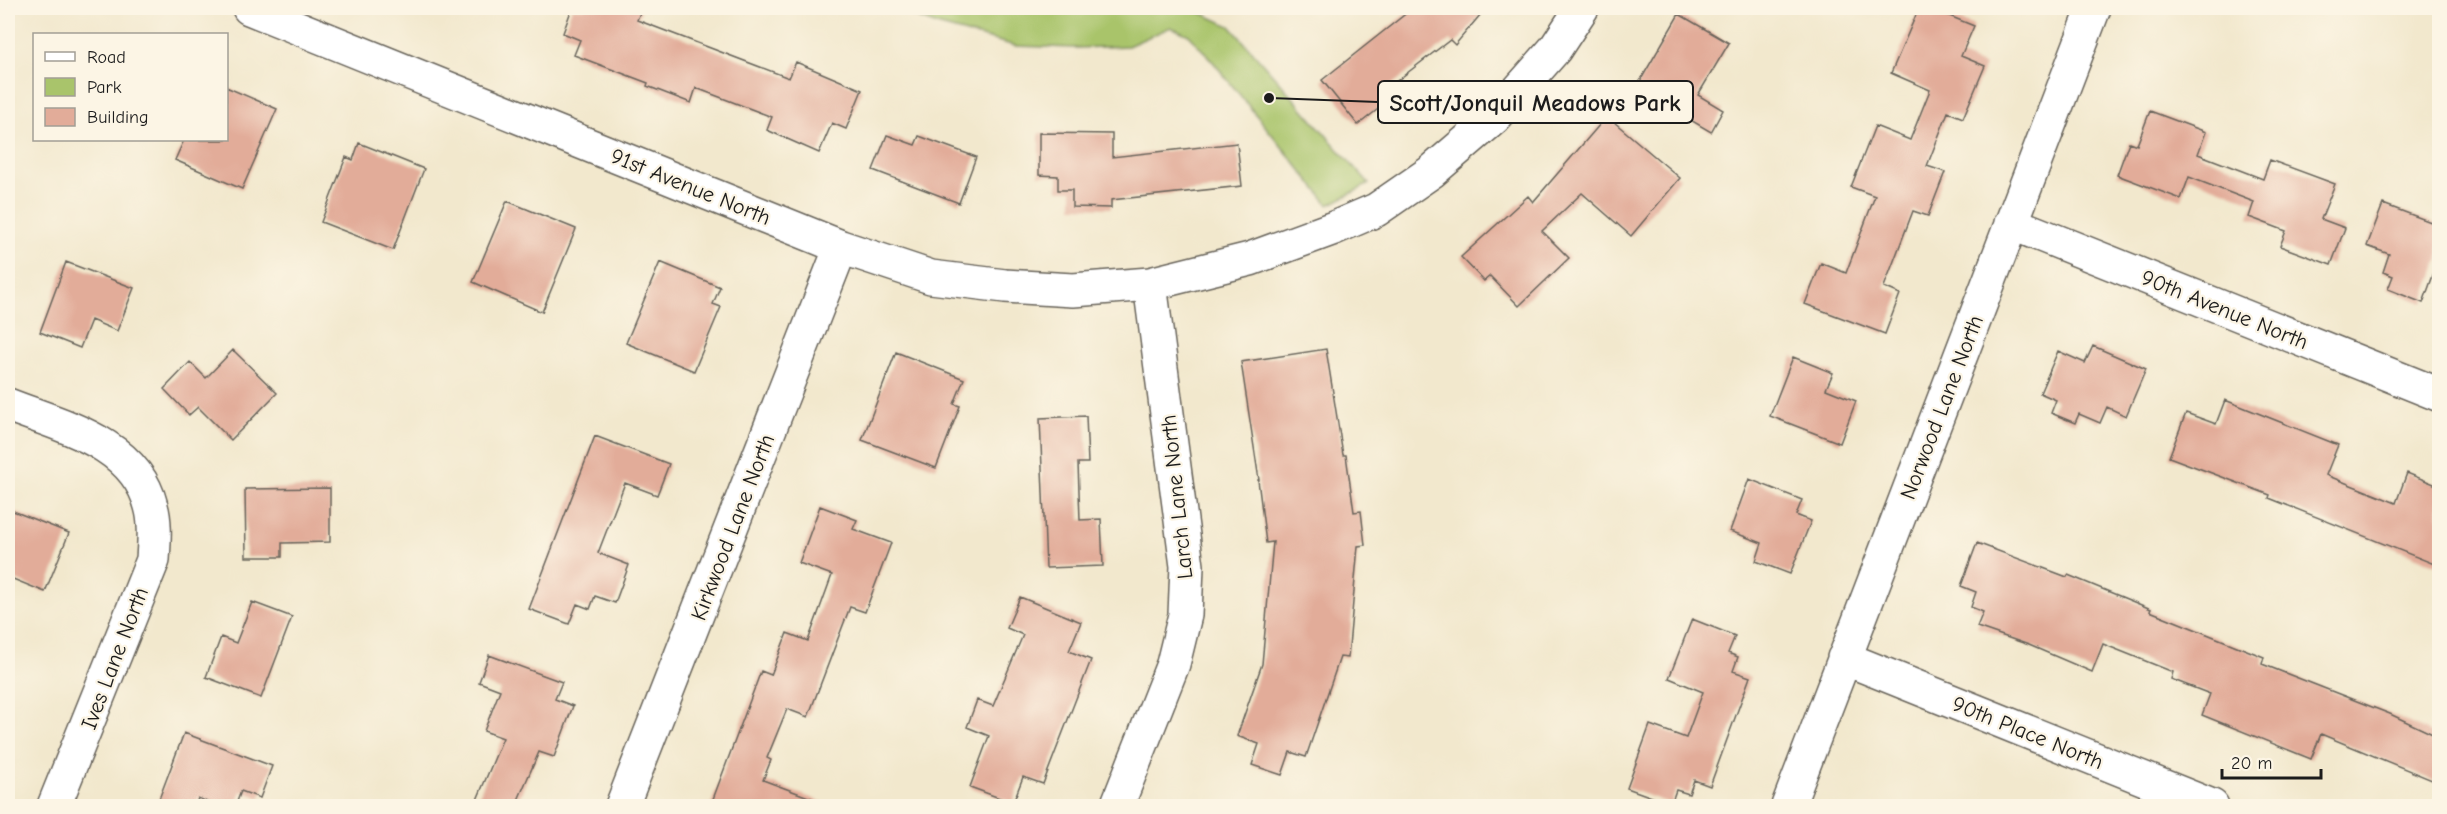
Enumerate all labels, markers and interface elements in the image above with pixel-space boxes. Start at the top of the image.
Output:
legend [33,33,228,141]
text: Road [87,47,126,68]
text: Park [87,77,122,98]
callout: Scott/Jonquil Meadows Park [1378,81,1693,123]
text: Scott/Jonquil Meadows Park [1389,89,1681,117]
text: Building [87,107,149,128]
street label: 91st Avenue North [607,143,775,231]
street label: 90th Avenue North [2137,265,2312,355]
street label: Norwood Lane North [1895,312,1989,503]
street label: Larch Lane North [1155,413,1199,580]
street label: Kirkwood Lane North [685,431,780,624]
street label: Ives Lane North [76,584,154,733]
street label: 90th Place North [1948,691,2107,775]
scale bar [2222,742,2321,780]
text: 20 m [2231,753,2272,774]

